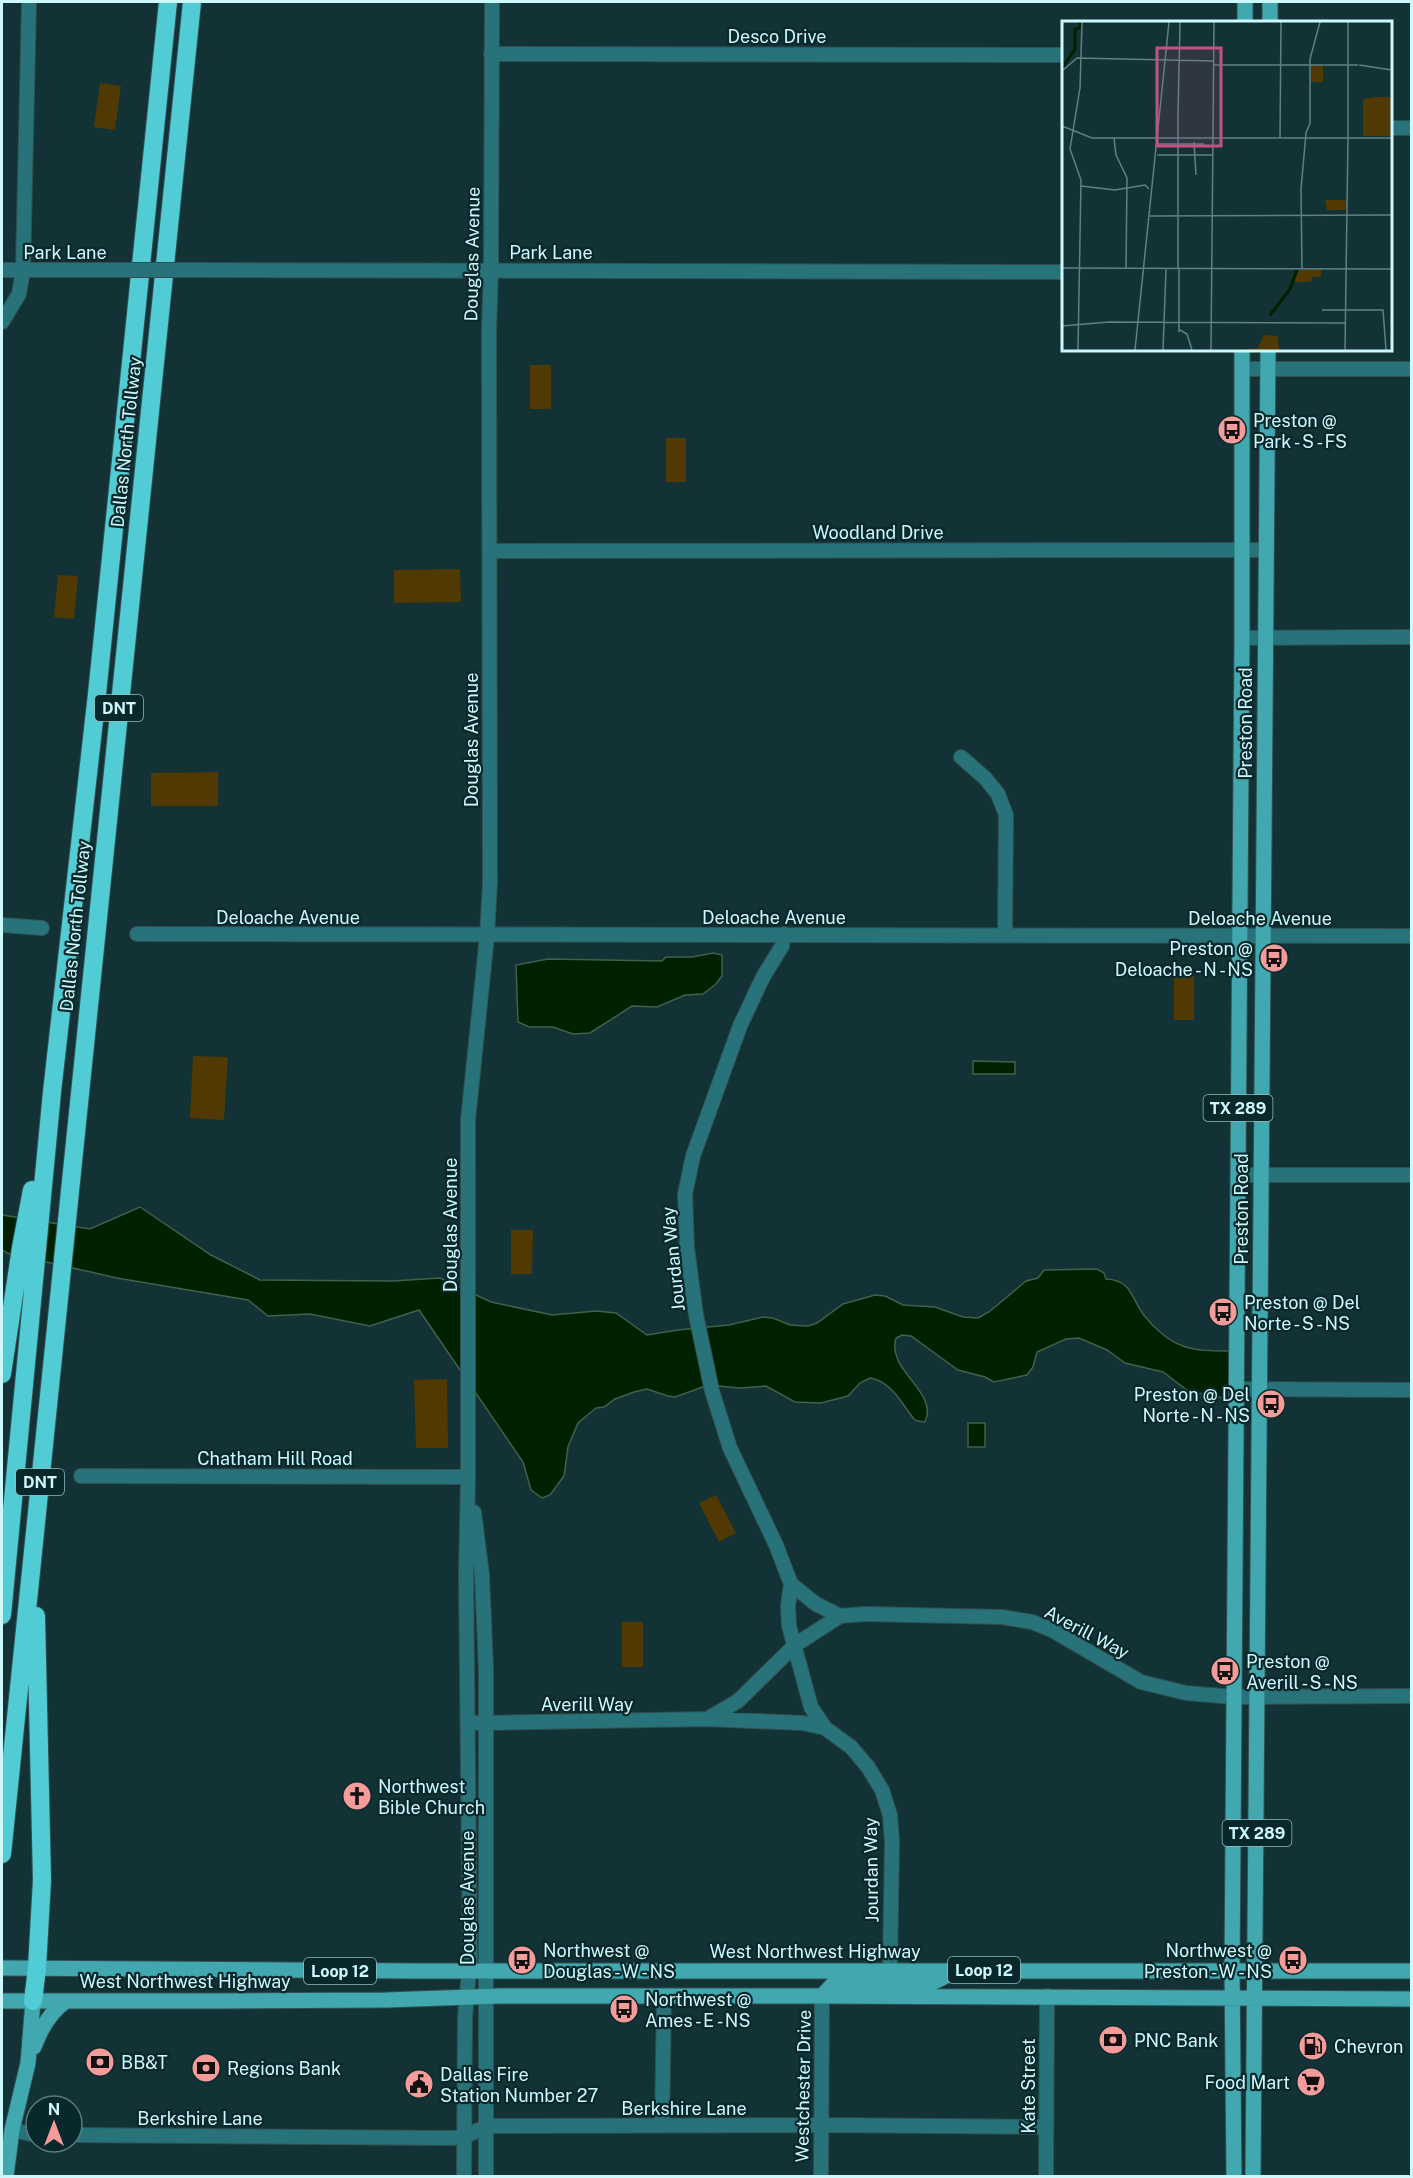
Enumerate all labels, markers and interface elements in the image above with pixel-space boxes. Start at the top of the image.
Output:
inset map [1062,21,1392,351]
street label: Desco Drive [728,26,826,47]
street label: Douglas Avenue [460,186,484,322]
street label: Park Lane [23,242,107,263]
street label: Park Lane [509,242,593,263]
street label: Dallas North Tollway [107,355,145,528]
place label: Preston @ Park - S - FS [1253,410,1347,452]
bus stop icon: Preston @ Park - S - FS [1216,414,1248,446]
street label: Woodland Drive [812,522,944,543]
street label: Preston Road [1235,667,1256,779]
street label: Douglas Avenue [461,673,482,807]
road number: DNT [95,695,143,721]
street label: Dallas North Tollway [56,839,94,1012]
street label: Deloache Avenue [216,907,360,928]
street label: Deloache Avenue [702,907,846,928]
street label: Deloache Avenue [1188,908,1332,929]
place label: Preston @ Deloache - N - NS [1115,938,1253,980]
bus stop icon: Preston @ Deloache - N - NS [1258,942,1290,974]
road number: TX 289 [1204,1095,1272,1121]
street label: Preston Road [1231,1153,1252,1265]
street label: Douglas Avenue [440,1158,461,1292]
street label: Jourdan Way [657,1205,689,1312]
place label: Preston @ Del Norte - S - NS [1244,1292,1360,1334]
bus stop icon: Preston @ Del Norte - S - NS [1207,1296,1239,1328]
place label: Preston @ Del Norte - N - NS [1134,1384,1250,1426]
bus stop icon: Preston @ Del Norte - N - NS [1255,1388,1287,1420]
street label: Chatham Hill Road [197,1448,353,1469]
road number: DNT [16,1469,64,1495]
street label: Averill Way [1041,1601,1133,1663]
place label: Preston @ Averill - S - NS [1246,1651,1358,1693]
bus stop icon: Preston @ Averill - S - NS [1209,1655,1241,1687]
street label: Averill Way [541,1694,634,1715]
place label: Northwest Bible Church [378,1776,485,1818]
church icon: Northwest Bible Church [341,1780,373,1812]
street label: Jourdan Way [860,1817,882,1923]
road number: TX 289 [1222,1820,1292,1846]
street label: Douglas Avenue [457,1831,478,1965]
place label: Northwest @ Douglas - W - NS [543,1940,675,1982]
place label: Northwest @ Preston - W - NS [1144,1940,1272,1982]
street label: West Northwest Highway [709,1941,921,1962]
bus stop icon: Northwest @ Douglas - W - NS [506,1944,538,1976]
bus stop icon: Northwest @ Preston - W - NS [1277,1944,1309,1976]
road number: Loop 12 [948,1957,1020,1983]
road number: Loop 12 [304,1958,376,1984]
street label: West Northwest Highway [79,1971,291,1992]
place label: Northwest @ Ames - E - NS [645,1989,752,2031]
bus stop icon: Northwest @ Ames - E - NS [608,1993,640,2025]
street label: Westchester Drive [791,2009,815,2163]
bank icon: PNC Bank [1097,2024,1129,2056]
place label: PNC Bank [1134,2030,1218,2051]
fuel station icon: Chevron [1297,2030,1329,2062]
place label: Chevron [1334,2036,1403,2057]
street label: Kate Street [1018,2038,1039,2134]
bank icon: BB&T [84,2046,116,2078]
place label: BB&T [121,2052,168,2073]
bank icon: Regions Bank [190,2052,222,2084]
place label: Regions Bank [227,2058,341,2079]
place label: Dallas Fire Station Number 27 [440,2064,598,2106]
supermarket icon: Food Mart [1295,2066,1327,2098]
public building icon: Dallas Fire Station Number 27 [403,2068,435,2100]
place label: Food Mart [1205,2072,1290,2093]
north arrow [24,2094,84,2154]
street label: Berkshire Lane [621,2098,747,2119]
text: N [48,2100,60,2119]
street label: Berkshire Lane [137,2108,263,2129]

